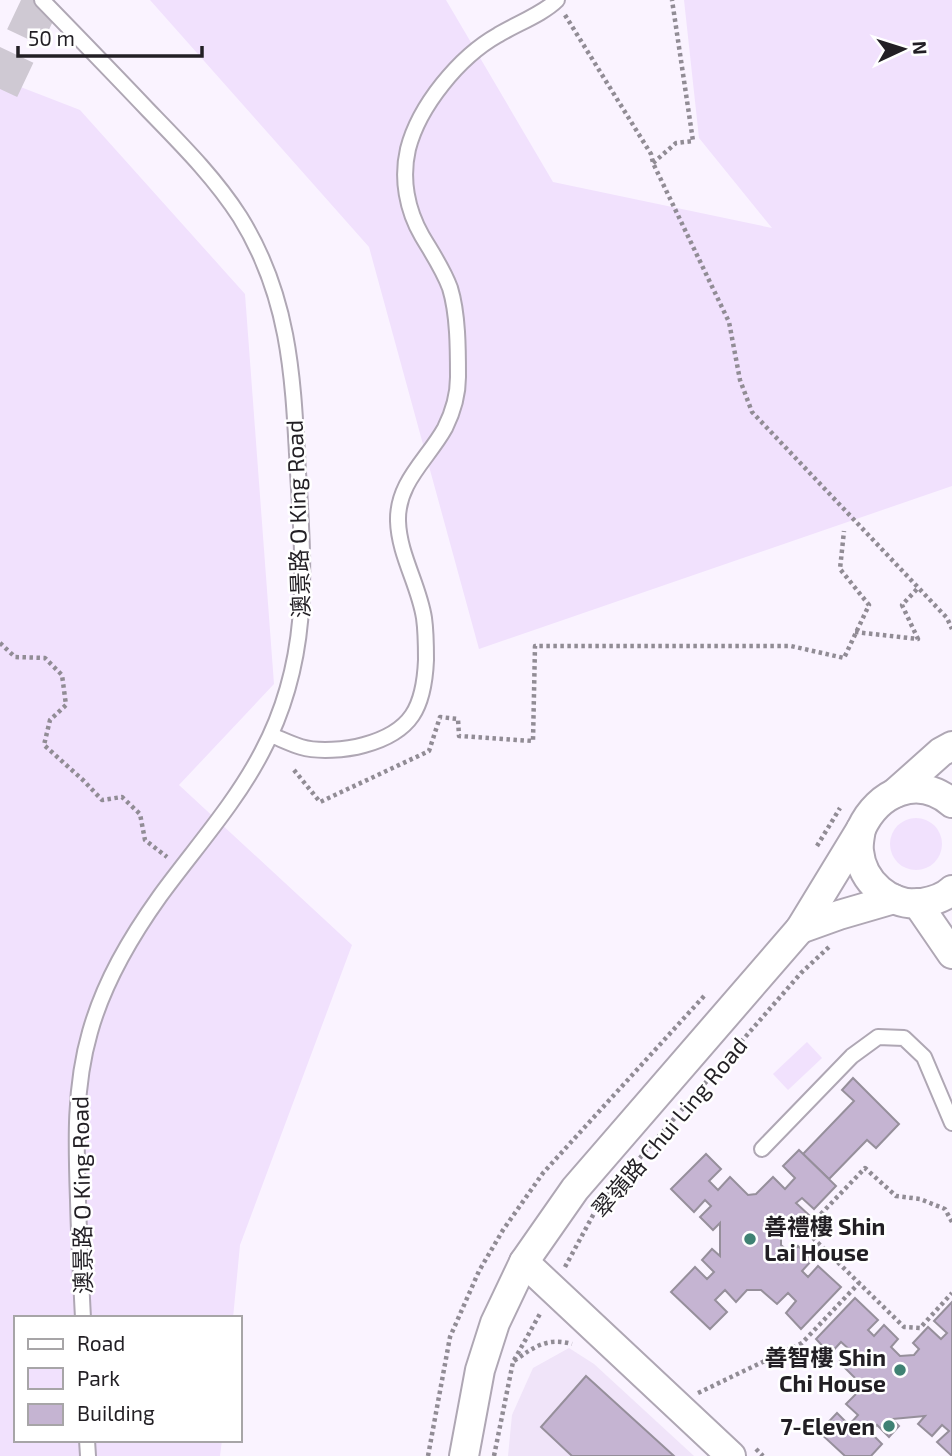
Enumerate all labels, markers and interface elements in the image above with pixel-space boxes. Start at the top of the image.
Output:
scale bar [18,14,201,58]
north arrow [868,14,938,84]
text: 50 m [28,25,75,50]
text: N [909,40,932,55]
street label: 澳景路 O King Road [280,419,314,619]
street label: 翠嶺路 Chui Ling Road [586,1031,752,1223]
street label: 澳景路 O King Road [65,1096,97,1294]
place label: 善禮樓 Shin Lai House [764,1212,885,1266]
marker: 善禮樓 Shin Lai House [742,1231,758,1247]
legend [14,1316,242,1442]
text: Road [77,1330,125,1355]
place label: 善智樓 Shin Chi House [765,1343,886,1397]
marker: 善智樓 Shin Chi House [892,1362,908,1378]
text: Park [77,1365,120,1390]
text: Building [77,1400,155,1425]
place label: 7-Eleven [780,1412,875,1440]
marker: 7-Eleven [881,1418,897,1434]

